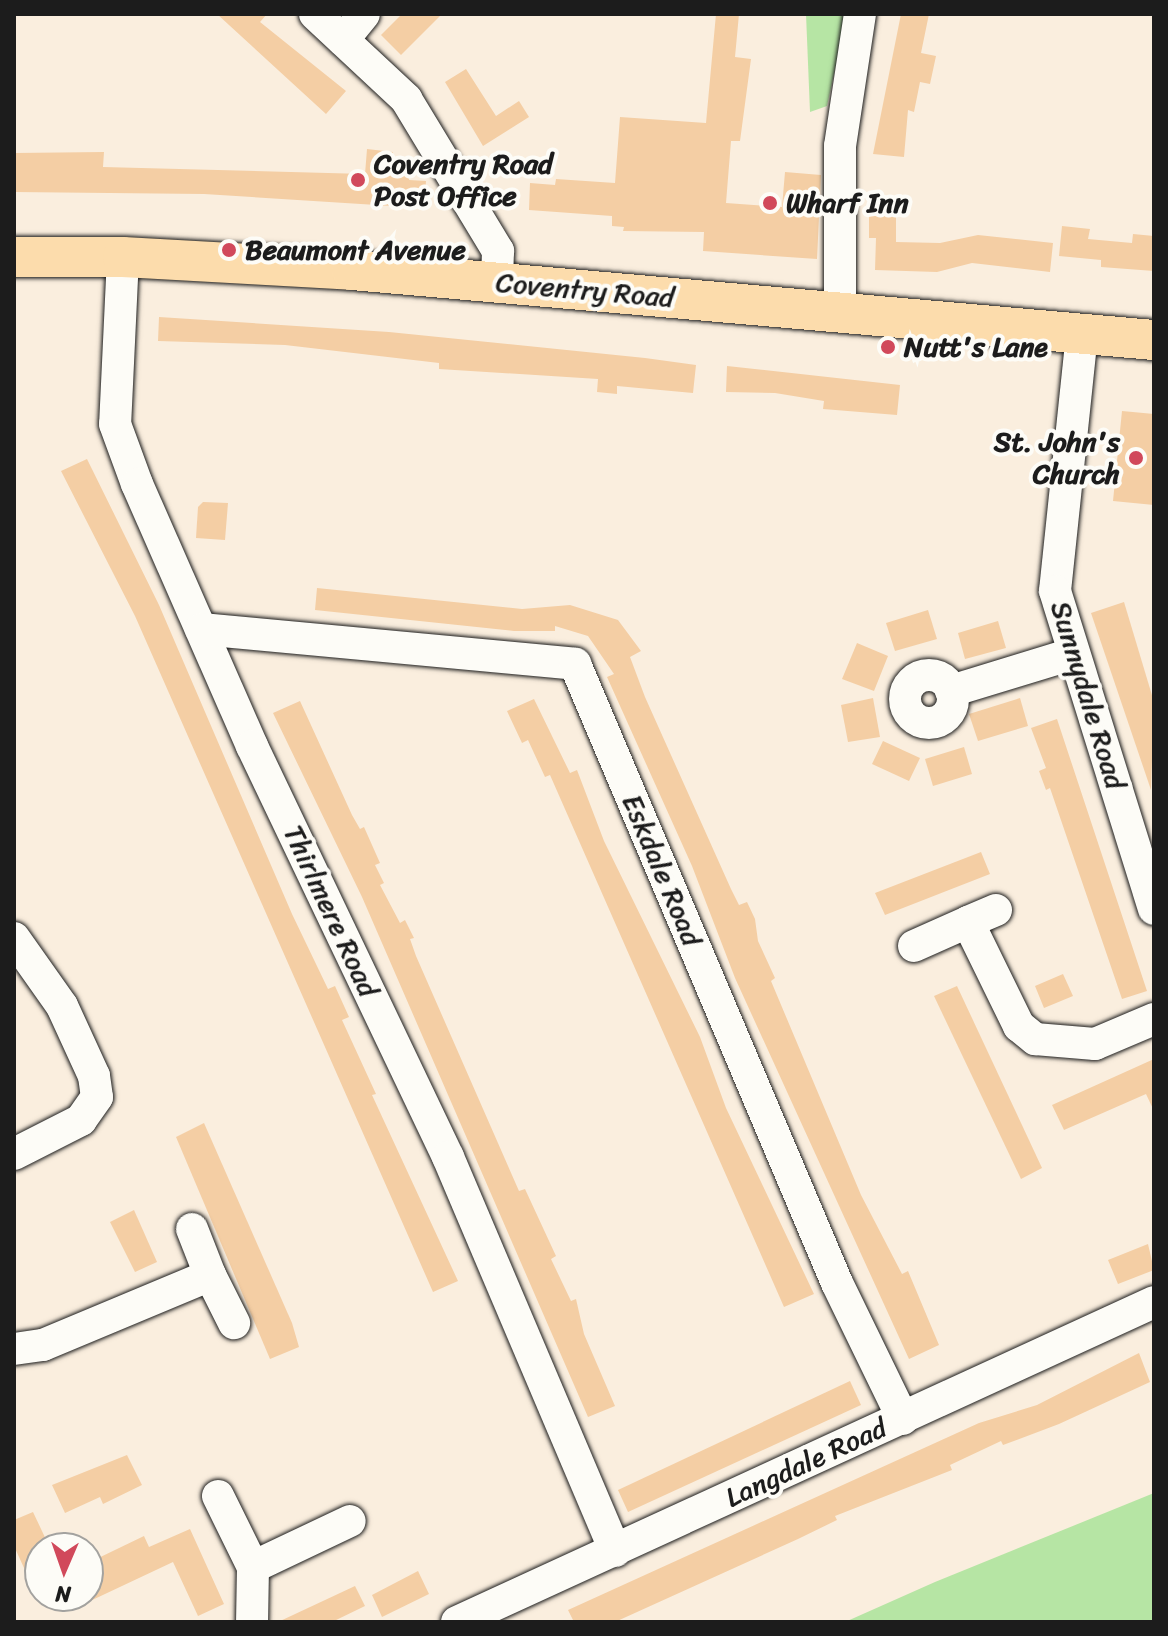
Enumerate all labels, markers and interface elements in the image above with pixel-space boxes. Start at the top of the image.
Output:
place label: Coventry Road Post Office [374,147,553,213]
marker: Coventry Road Post Office [349,171,367,189]
place label: Wharf Inn [786,186,908,220]
marker: Wharf Inn [761,194,779,212]
place label: Beaumont Avenue [245,233,465,267]
marker: Beaumont Avenue [220,241,238,259]
street label: Coventry Road [494,265,676,315]
place label: Nutt's Lane [904,330,1049,364]
marker: Nutt's Lane [879,338,897,356]
place label: St. John's Church [995,425,1120,491]
marker: St. John's Church [1127,449,1145,467]
street label: Sunnydale Road [1043,597,1133,793]
street label: Eskdale Road [615,789,709,951]
street label: Thirlmere Road [277,820,385,1002]
street label: Langdale Road [720,1411,892,1515]
north arrow [24,1532,104,1612]
text: N [55,1575,72,1614]

